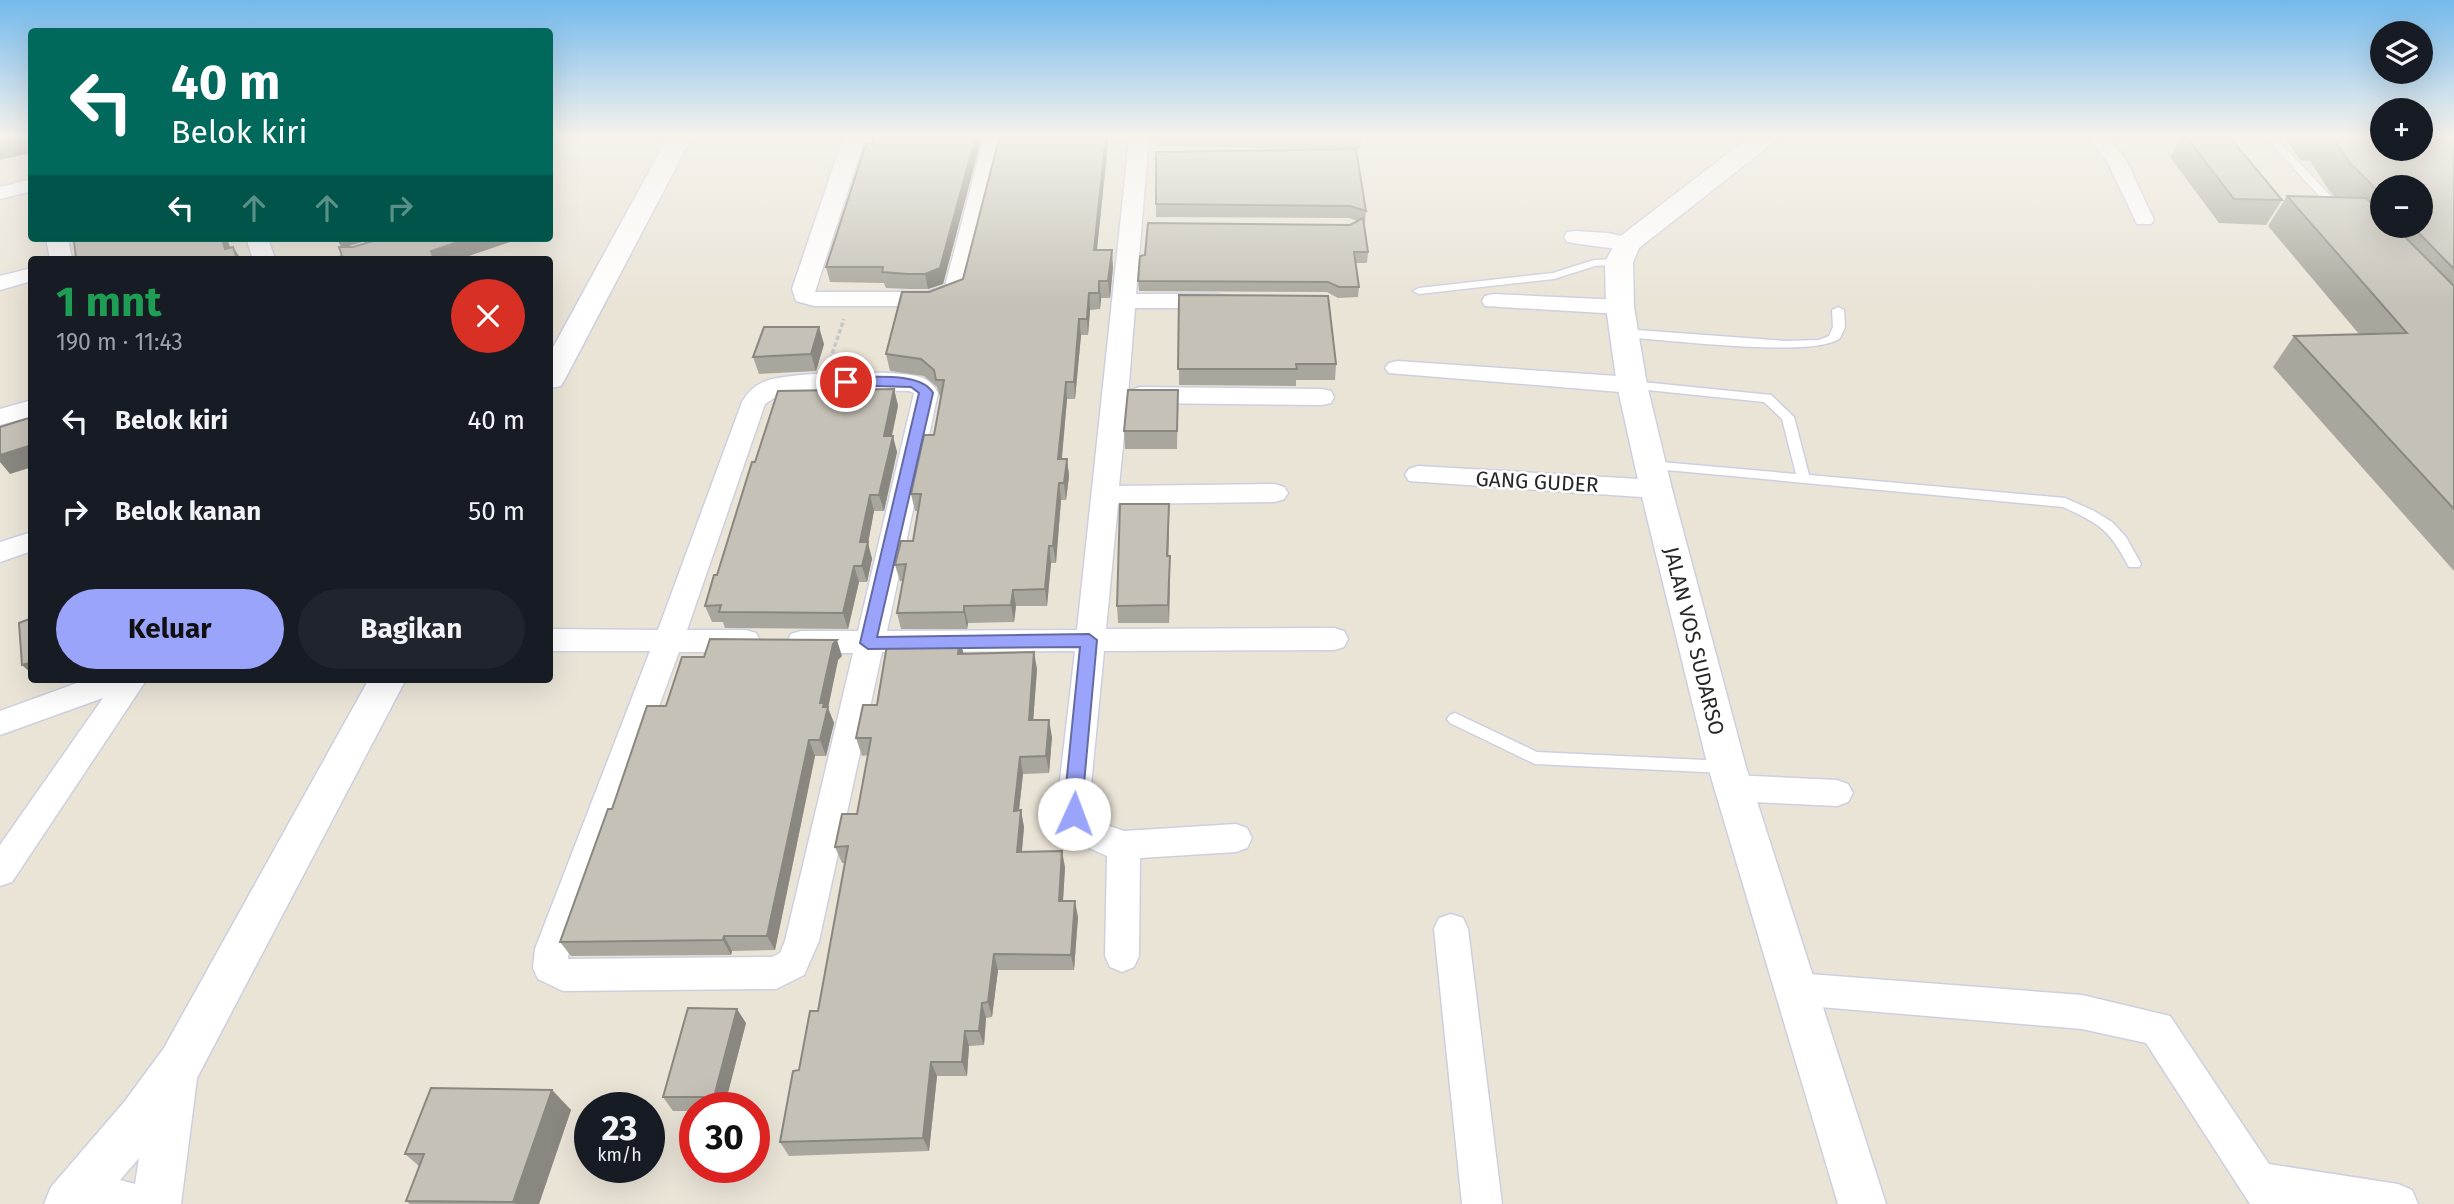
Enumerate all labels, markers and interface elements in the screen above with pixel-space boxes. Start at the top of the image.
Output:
map controls [2370,21,2433,238]
button: layers [2370,21,2433,84]
text: 40 m [171,53,280,112]
icon: left [56,56,147,147]
button: + [2370,98,2433,161]
text: Belok kiri [171,113,307,151]
button: − [2370,175,2433,238]
icon: left [162,189,200,227]
icon: ahead [235,189,273,227]
icon: ahead [308,189,346,227]
icon: right [381,189,419,227]
text: 1 mnt [56,277,161,327]
button: close [451,279,525,353]
text: 190 m · 11:43 [56,328,183,356]
pin [816,352,876,412]
icon: arrive [827,363,865,401]
icon: left [56,402,94,440]
text: Belok kiri [115,405,228,436]
text: 40 m [467,405,525,436]
street label: GANG GUDER [1475,466,1599,498]
icon: right [56,493,94,531]
text: Belok kanan [115,496,261,527]
text: 50 m [468,496,525,527]
street label: JALAN VOS SUDARSO [1658,544,1730,738]
button: Keluar [56,589,284,669]
button: Bagikan [298,589,525,669]
position arrow [1037,777,1111,851]
speed limit sign: 30 [679,1092,770,1183]
text: 23 [601,1107,638,1149]
text: km/h [597,1144,642,1166]

